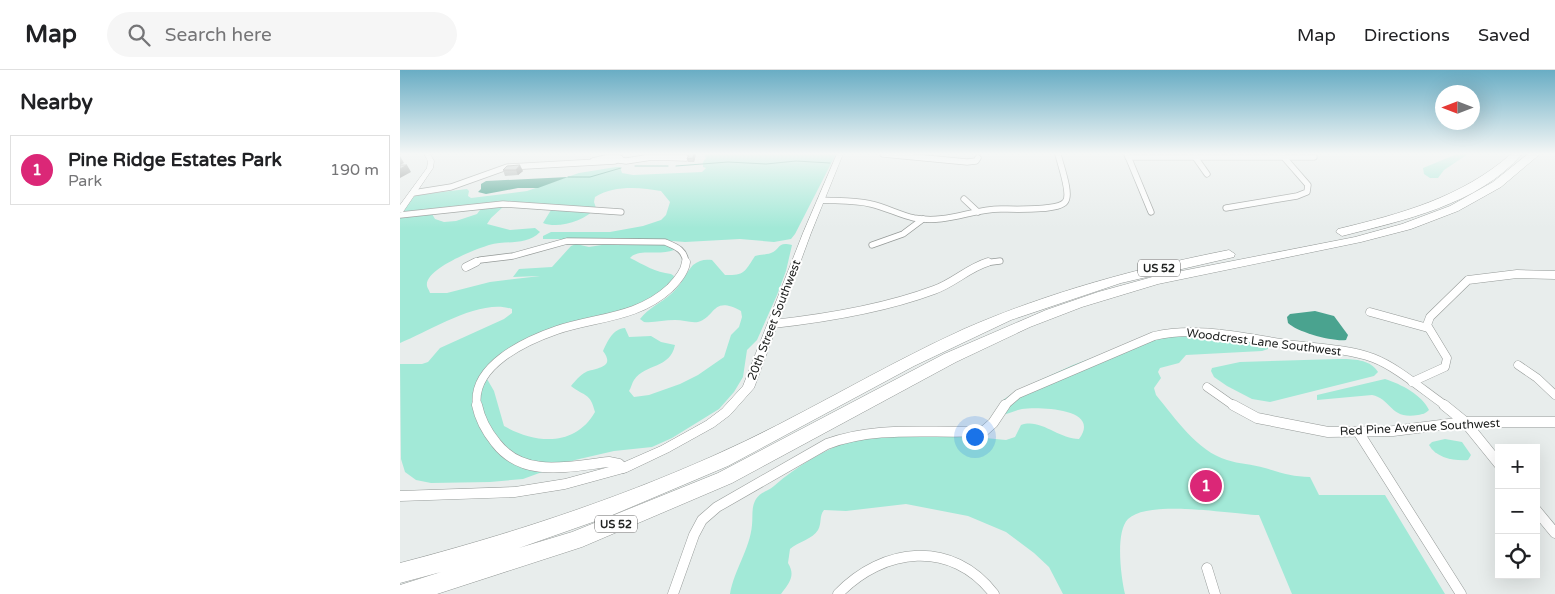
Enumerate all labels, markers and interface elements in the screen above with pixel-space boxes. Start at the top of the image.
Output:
search box [107,12,457,57]
text: Map [25,20,77,49]
icon: search [125,21,153,49]
text: Search here [165,24,272,46]
text: Map [1297,24,1336,46]
text: Directions [1364,24,1450,46]
text: Saved [1478,24,1530,46]
north arrow [1435,85,1480,130]
text: Nearby [20,90,93,115]
text: Pine Ridge Estates Park [68,149,282,171]
text: 1 [32,160,42,180]
text: 190 m [330,160,379,180]
text: Park [68,171,102,191]
street label: 20th Street Southwest [745,257,804,382]
road number: US 52 [1138,260,1180,277]
street label: Woodcrest Lane Southwest [1186,326,1343,359]
street label: Red Pine Avenue Southwest [1339,416,1501,438]
your location [962,424,988,450]
map controls [1495,444,1540,579]
button: + [1495,444,1540,489]
pin: 1 [1190,467,1222,505]
button: − [1495,489,1540,534]
road number: US 52 [595,516,637,532]
button: locate [1495,534,1540,579]

